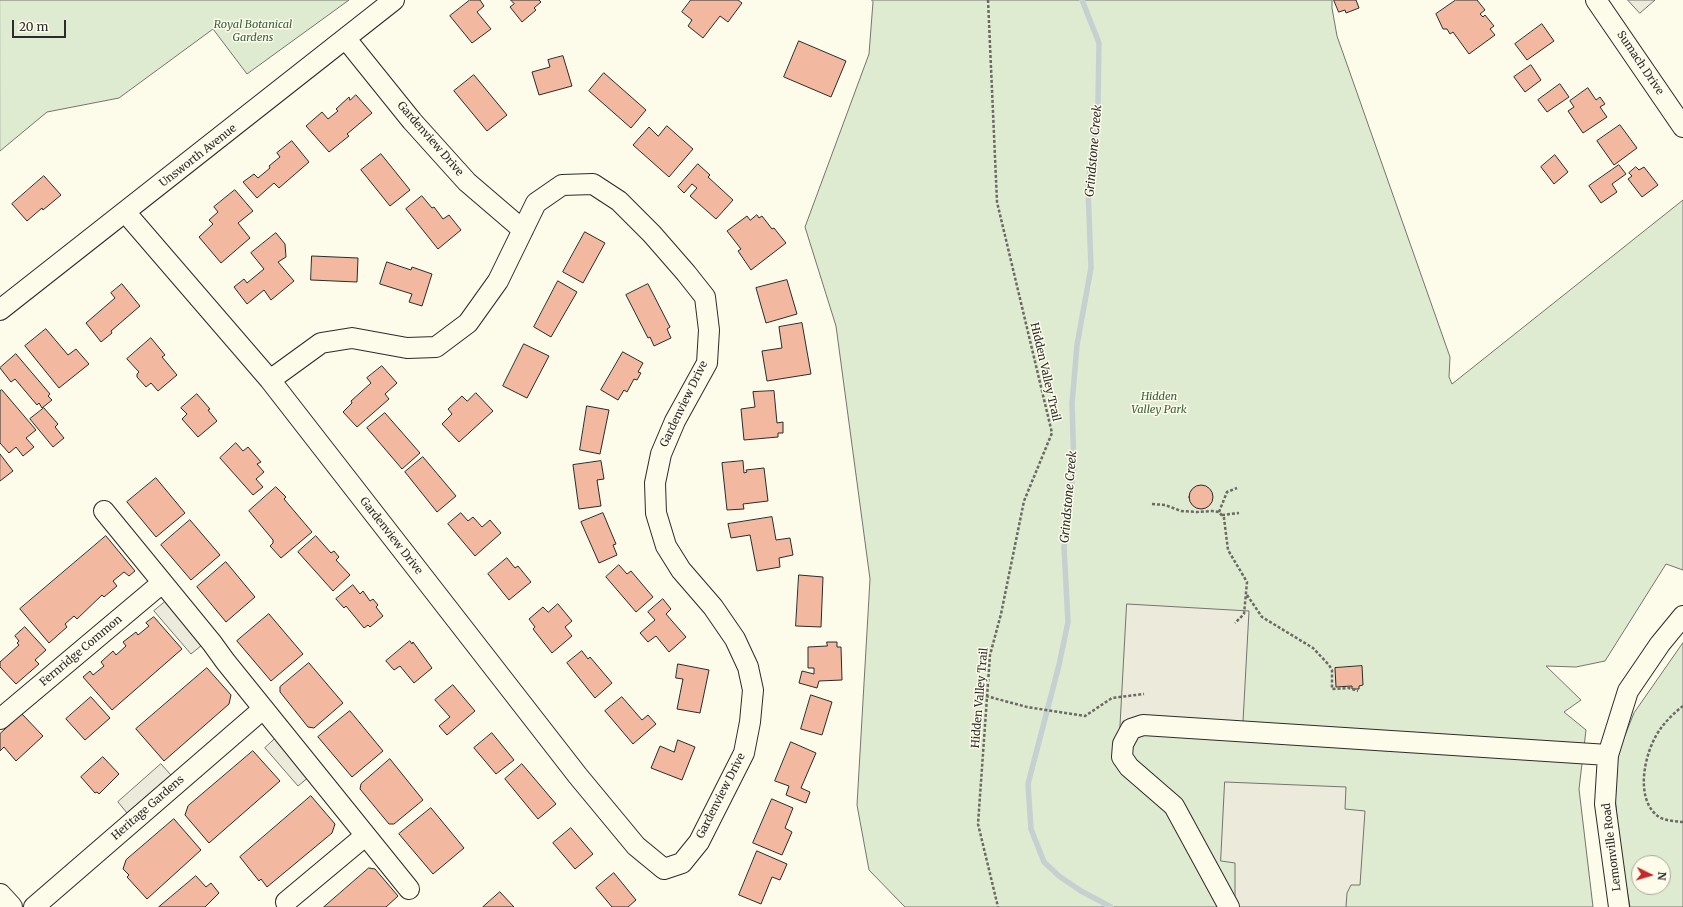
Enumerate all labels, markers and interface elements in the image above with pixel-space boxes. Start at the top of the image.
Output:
scale bar [14,12,68,38]
park label: Royal Botanical Gardens [214,18,292,44]
text: 20 m [19,19,48,34]
street label: Sumach Drive [1614,29,1666,97]
street label: Gardenview Drive [394,99,466,179]
water label: Grindstone Creek [1083,104,1105,198]
street label: Unsworth Avenue [157,122,239,190]
street label: Hidden Valley Trail [1027,321,1063,423]
street label: Gardenview Drive [657,359,711,449]
park label: Hidden Valley Park [1131,390,1187,416]
water label: Grindstone Creek [1058,450,1080,544]
street label: Gardenview Drive [357,495,425,577]
street label: Fernridge Common [37,613,125,689]
street label: Hidden Valley Trail [969,647,991,749]
street label: Gardenview Drive [694,751,748,841]
street label: Heritage Gardens [109,773,187,843]
street label: Lemonville Road [1600,802,1624,892]
north arrow [1631,855,1671,895]
text: N [1655,871,1669,881]

